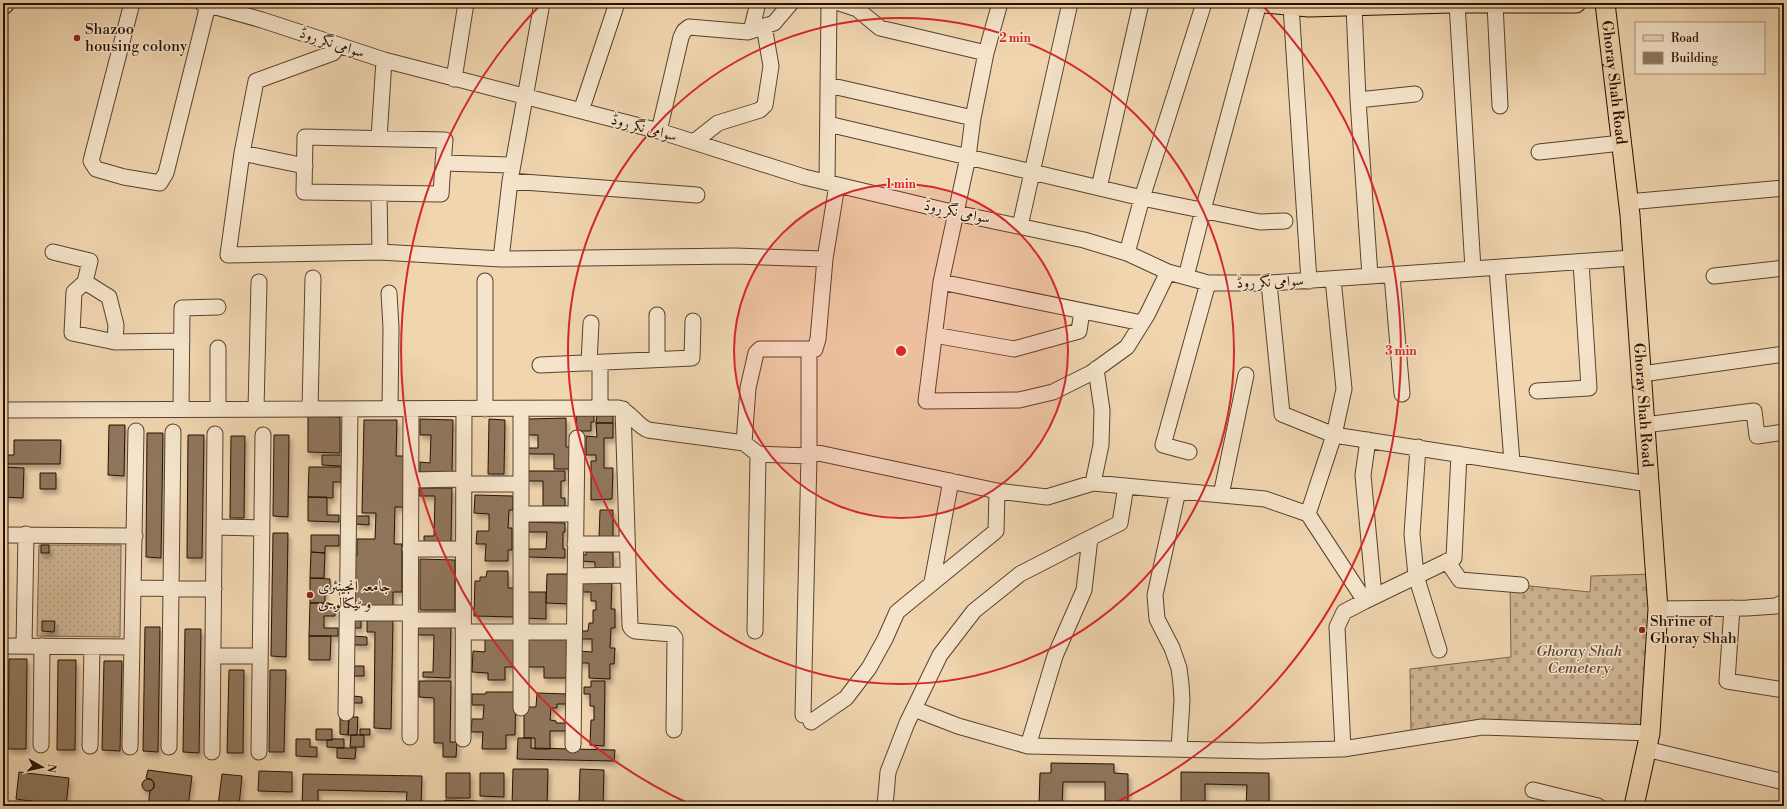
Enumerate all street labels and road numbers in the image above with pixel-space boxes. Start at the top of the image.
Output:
street label: Ghoray Shah Road [1598,19,1631,146]
street label: سوامی نگر روڈ [297,24,367,62]
street label: سوامی نگر روڈ [609,110,679,146]
street label: سوامی نگر روڈ [922,196,992,228]
street label: سوامی نگر روڈ [1236,271,1304,293]
street label: Ghoray Shah Road [1630,342,1657,468]

